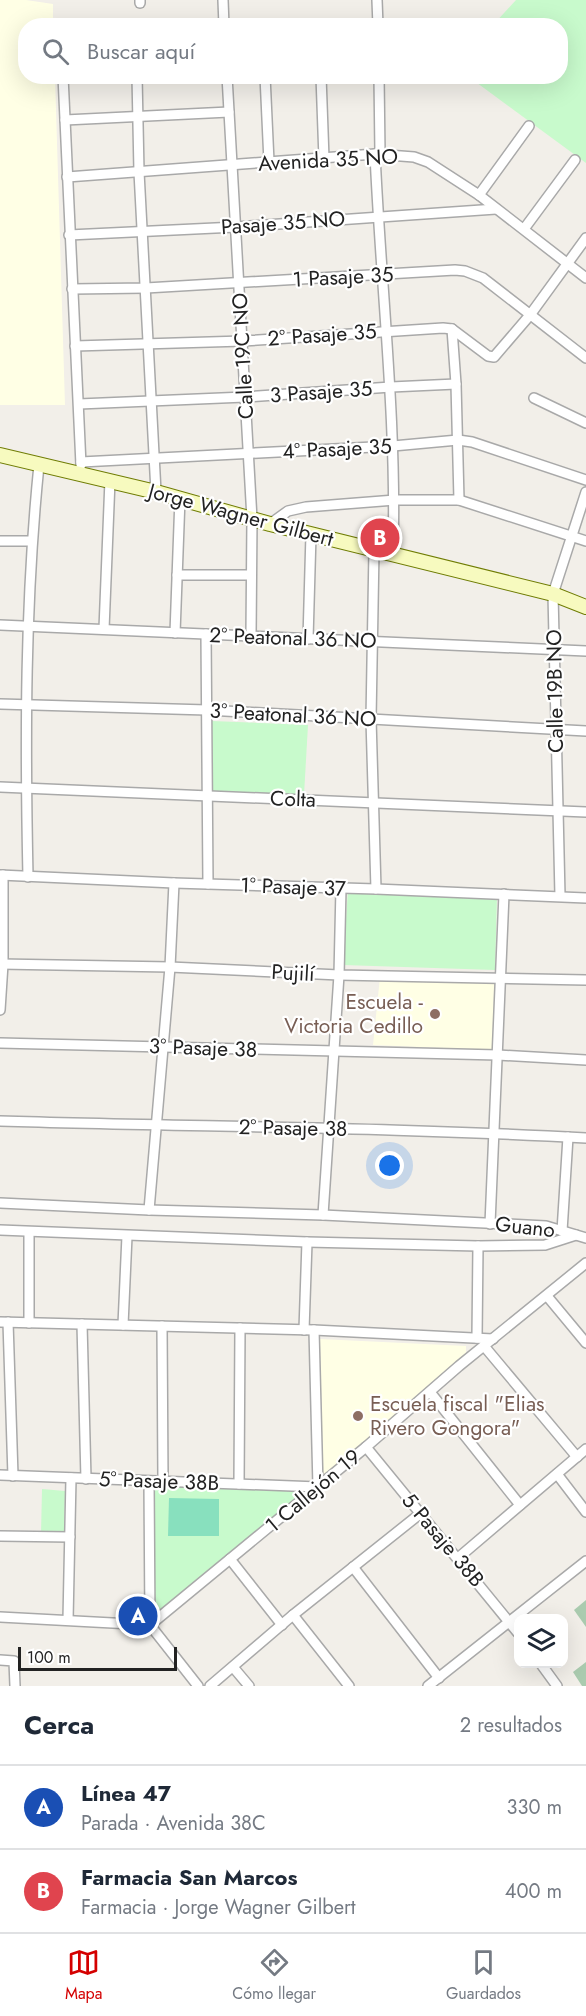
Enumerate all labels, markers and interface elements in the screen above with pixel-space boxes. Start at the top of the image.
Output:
search box [18,18,568,84]
icon: search [39,35,72,68]
text: Buscar aquí [87,35,195,67]
street label: Avenida 35 NO [257,141,399,179]
street label: Pasaje 35 NO [220,204,346,242]
street label: 1 Pasaje 35 [292,259,394,295]
street label: Calle 19C NO [225,292,261,420]
street label: 2° Pasaje 35 [266,316,378,354]
street label: 3 Pasaje 35 [269,373,373,411]
street label: 4° Pasaje 35 [281,431,393,467]
street label: Jorge Wagner Gilbert [142,475,337,554]
pin: B [360,516,400,560]
street label: 2° Peatonal 36 NO [209,620,377,656]
street label: Calle 19B NO [539,629,571,753]
street label: 3° Peatonal 36 NO [209,696,377,734]
street label: Colta [270,783,316,815]
street label: 1° Pasaje 37 [240,870,346,904]
street label: Pujilí [271,957,317,989]
place label: Escuela - Victoria Cedillo [284,987,424,1041]
marker: Escuela - Victoria Cedillo [428,1007,442,1021]
street label: 3° Pasaje 38 [148,1031,258,1065]
street label: 2° Pasaje 38 [238,1112,348,1144]
your location [375,1151,404,1180]
street label: Guano [494,1209,556,1245]
place label: Escuela fiscal "Elias Rivero Gongora" [370,1389,545,1443]
marker: Escuela fiscal "Elias Rivero Gongora" [351,1409,365,1423]
street label: 1 Callejón 19 [259,1442,367,1540]
street label: 5° Pasaje 38B [98,1464,220,1498]
street label: 5 Pasaje 38B [395,1486,491,1594]
pin: A [118,1594,158,1638]
map controls [514,1614,568,1668]
button: layers [514,1614,568,1668]
scale bar [18,1644,177,1672]
text: 100 m [27,1646,71,1669]
text: Cerca [24,1706,94,1744]
text: 2 resultados [460,1711,562,1740]
text: Línea 47 [81,1777,171,1809]
text: A [36,1793,51,1822]
text: 330 m [507,1793,562,1822]
text: Parada · Avenida 38C [81,1809,266,1838]
text: Farmacia San Marcos [81,1861,298,1893]
text: B [37,1877,50,1906]
text: 400 m [505,1877,562,1906]
text: Farmacia · Jorge Wagner Gilbert [81,1893,356,1922]
tab: Mapa [65,1946,102,2005]
tab: Cómo llegar [232,1946,316,2005]
tab: Guardados [446,1946,521,2005]

